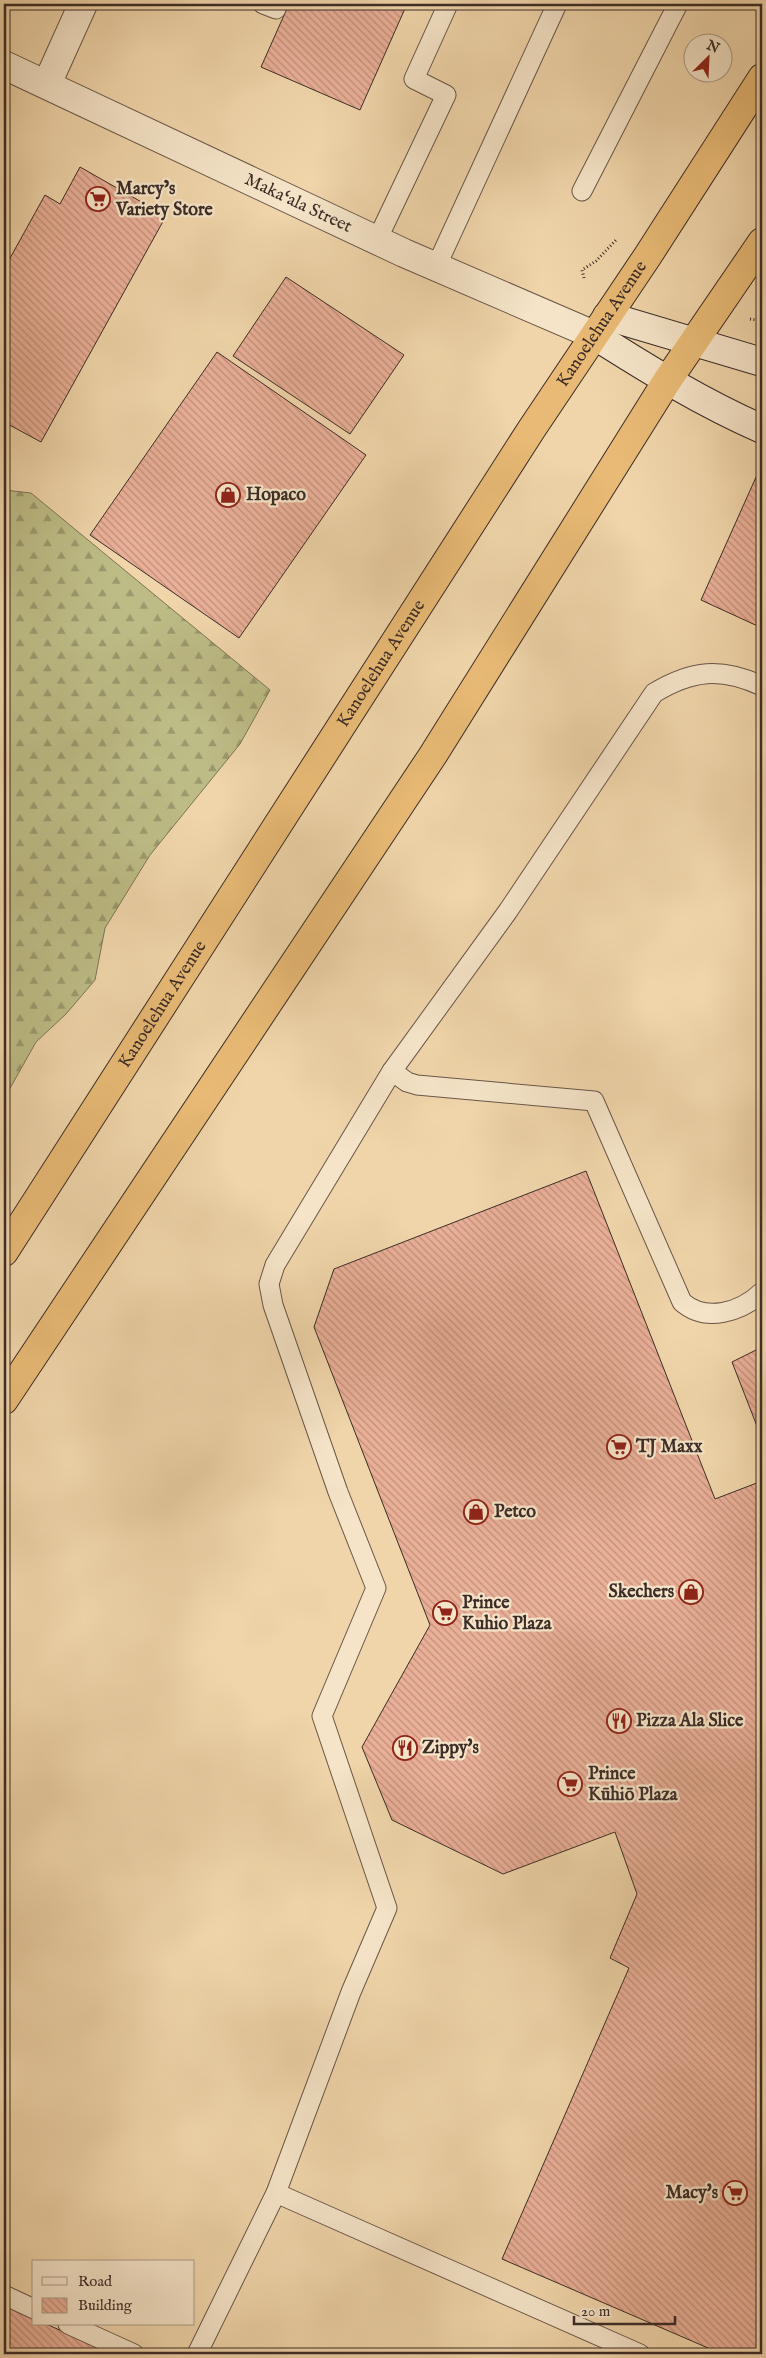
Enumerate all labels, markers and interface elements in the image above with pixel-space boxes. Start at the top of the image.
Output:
north arrow [684,32,734,82]
text: N [703,36,722,58]
street label: Maka‘ala Street [241,168,356,238]
place label: Marcy’s Variety Store [115,178,214,222]
supermarket icon: Marcy’s Variety Store [85,186,111,212]
street label: Kanoelehua Avenue [552,257,653,392]
shop icon: Hopaco [215,482,241,508]
place label: Hopaco [246,484,306,507]
street label: Kanoelehua Avenue [332,595,431,732]
street label: Kanoelehua Avenue [113,936,212,1073]
supermarket icon: TJ Maxx [606,1434,632,1460]
place label: TJ Maxx [635,1436,703,1459]
shop icon: Petco [463,1499,489,1525]
place label: Petco [494,1501,536,1524]
shop icon: Skechers [678,1579,704,1605]
place label: Skechers [609,1581,675,1604]
place label: Prince Kuhio Plaza [462,1592,553,1636]
supermarket icon: Prince Kuhio Plaza [432,1600,458,1626]
restaurant icon: Pizza Ala Slice [606,1708,632,1734]
place label: Pizza Ala Slice [636,1710,744,1733]
restaurant icon: Zippy's [392,1735,418,1761]
place label: Zippy's [422,1737,479,1760]
place label: Prince Kūhiō Plaza [588,1763,679,1807]
supermarket icon: Prince Kūhiō Plaza [557,1771,583,1797]
supermarket icon: Macy's [722,2180,748,2206]
place label: Macy's [666,2182,719,2205]
legend [32,2260,195,2326]
text: Road [78,2272,113,2291]
scale bar [574,2293,675,2325]
text: Building [78,2296,133,2315]
text: 20 m [581,2302,611,2321]

